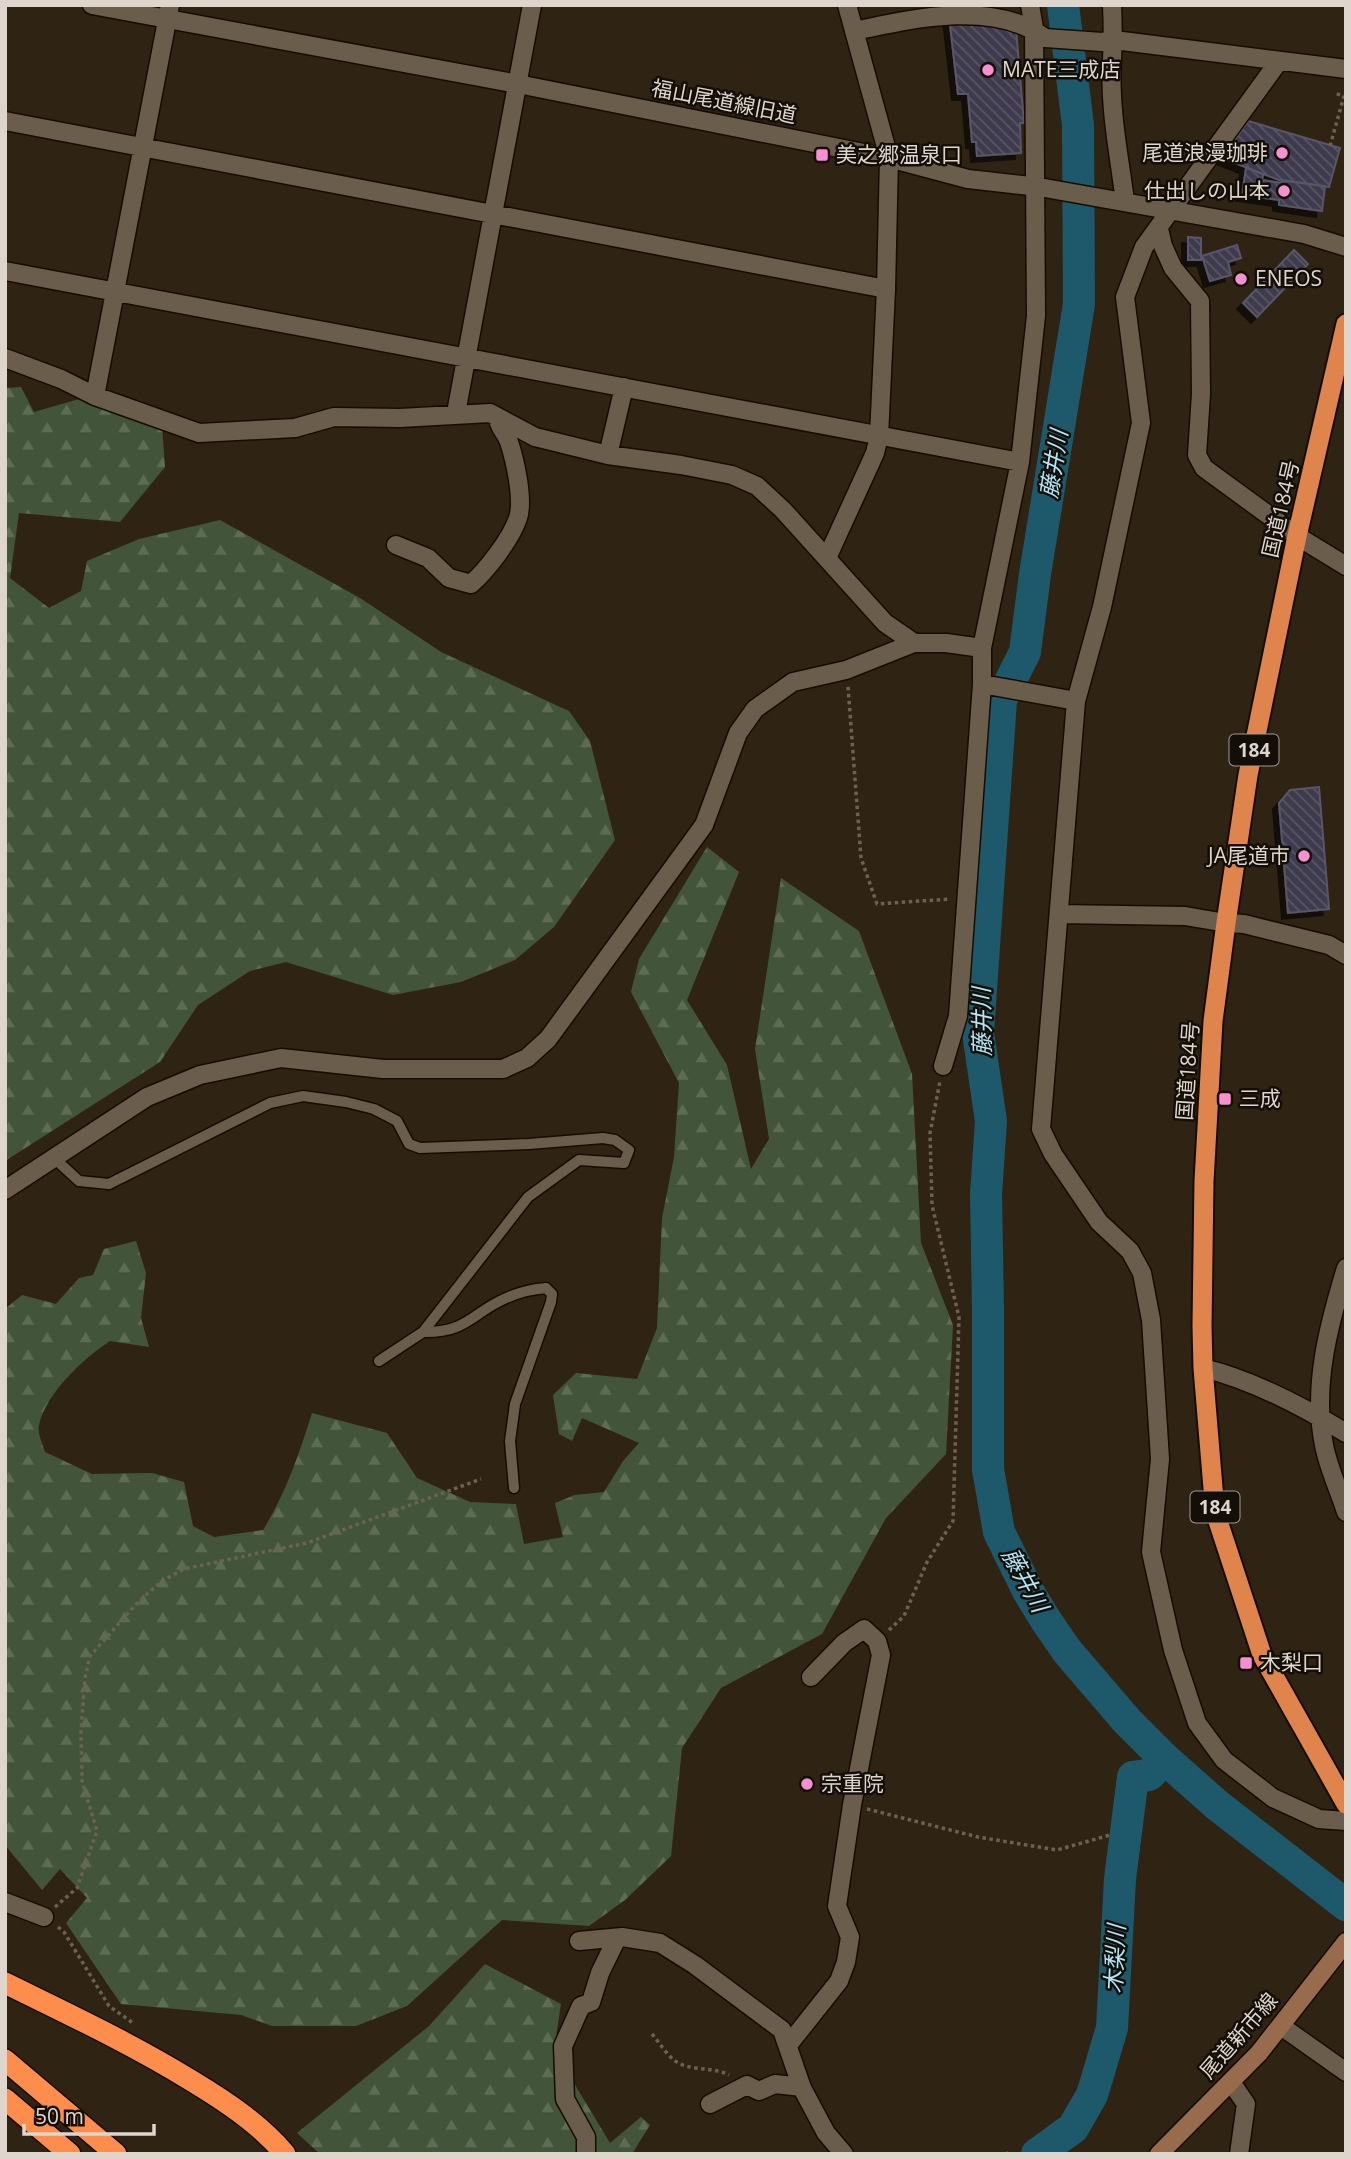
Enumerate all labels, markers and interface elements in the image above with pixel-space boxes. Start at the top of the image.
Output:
place label: MATE三成店 [1002,55,1120,83]
marker: MATE三成店 [980,62,996,78]
street label: 福山尾道線旧道 [649,73,799,129]
place label: 尾道浪漫珈琲 [1142,138,1268,166]
place label: 美之郷温泉口 [836,140,962,168]
marker: 尾道浪漫珈琲 [1274,145,1290,161]
marker: 美之郷温泉口 [814,147,830,163]
place label: 仕出しの山本 [1144,176,1270,204]
marker: 仕出しの山本 [1276,183,1292,199]
place label: ENEOS [1255,264,1322,292]
marker: ENEOS [1233,271,1249,287]
water label: 藤井川 [1032,424,1075,500]
street label: 国道184号 [1255,457,1305,560]
road number: 184 [1230,734,1278,765]
place label: JA尾道市 [1206,841,1290,869]
marker: JA尾道市 [1296,848,1312,864]
water label: 藤井川 [964,984,998,1057]
street label: 国道184号 [1170,1021,1204,1121]
place label: 三成 [1239,1084,1281,1112]
marker: 三成 [1217,1091,1233,1107]
road number: 184 [1190,1492,1240,1522]
water label: 藤井川 [995,1542,1058,1620]
place label: 木梨口 [1260,1648,1323,1676]
marker: 木梨口 [1238,1655,1254,1671]
place label: 宗重院 [821,1769,884,1797]
marker: 宗重院 [799,1776,815,1792]
water label: 木梨川 [1096,1921,1132,1994]
street label: 尾道新市線 [1193,1987,1283,2084]
scale bar [24,2092,154,2136]
text: 50 m [35,2102,84,2130]

